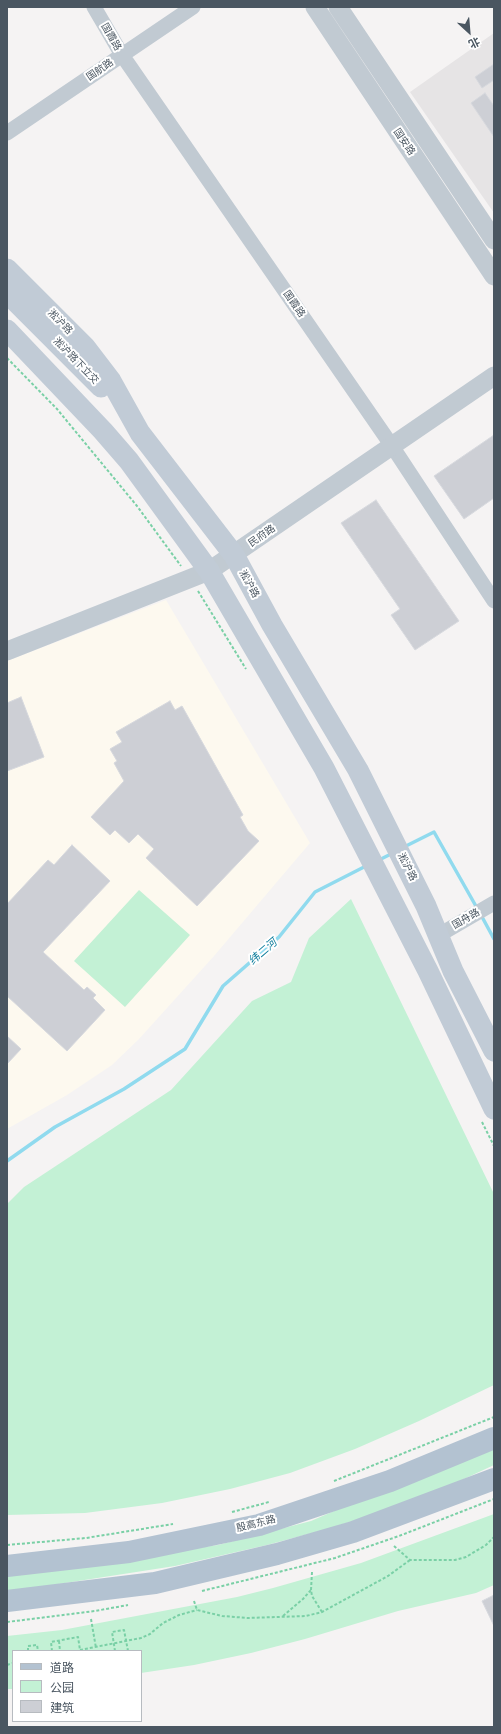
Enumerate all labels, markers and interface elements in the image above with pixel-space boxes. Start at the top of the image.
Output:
north arrow [449,12,489,52]
street label: 国霞路 [98,21,124,53]
text: 北 [466,34,482,51]
street label: 国航路 [84,57,116,83]
street label: 国安路 [391,126,417,158]
street label: 国霞路 [280,288,308,320]
street label: 淞沪路 [45,307,75,337]
street label: 淞沪路下立交 [51,335,101,387]
street label: 民府路 [246,522,278,550]
street label: 淞沪路 [236,568,262,600]
street label: 淞沪路 [395,851,419,883]
street label: 国舟路 [450,906,482,932]
water label: 纬二河 [246,936,280,968]
street label: 殷高东路 [235,1513,277,1535]
legend [12,1650,142,1722]
text: 道路 [50,1660,74,1675]
text: 公园 [50,1680,74,1695]
text: 建筑 [50,1700,74,1715]

